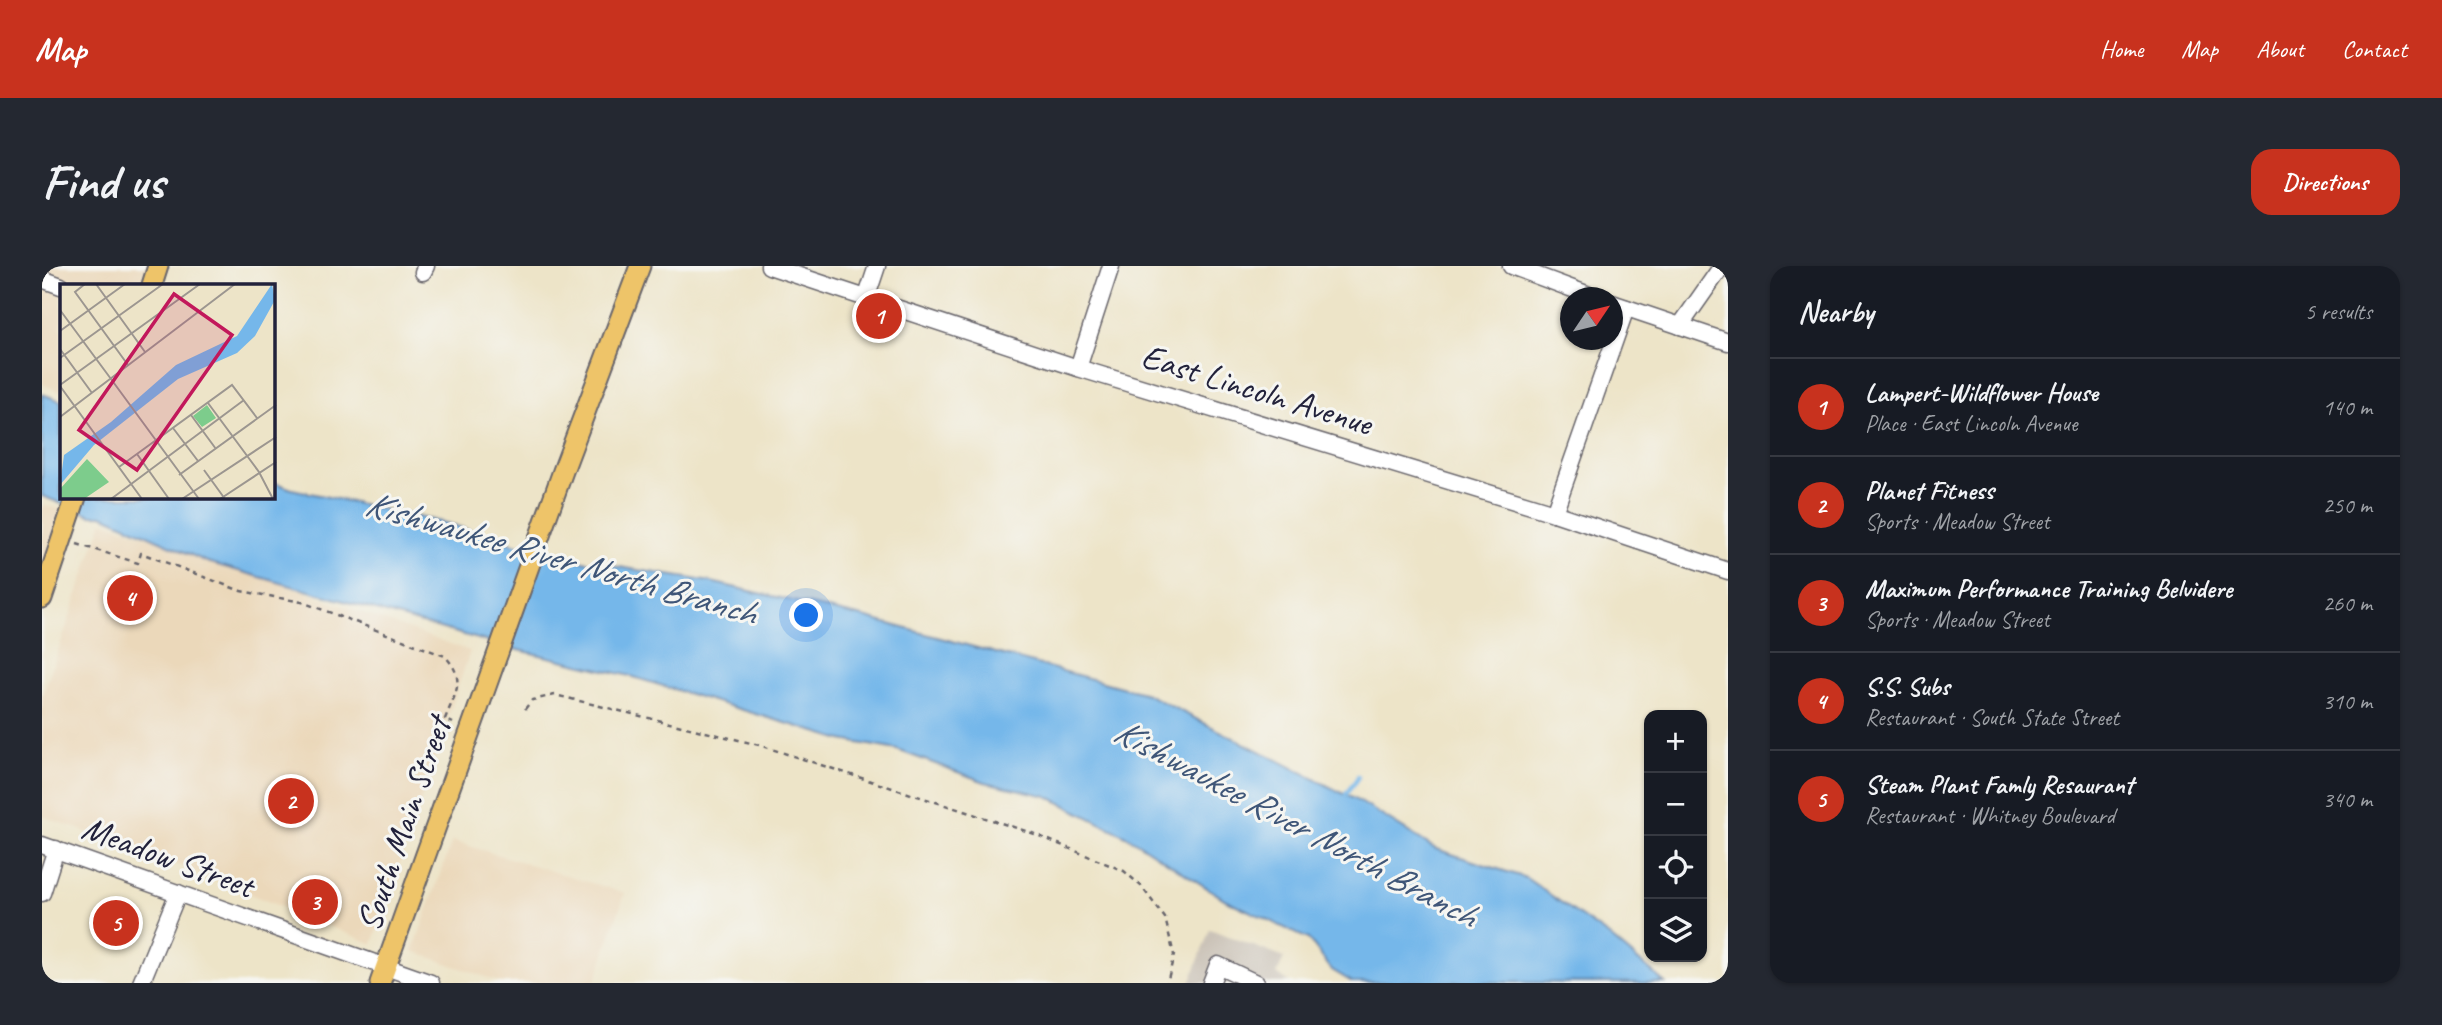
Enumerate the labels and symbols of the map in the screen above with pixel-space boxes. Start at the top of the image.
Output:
inset map [60,284,275,499]
north arrow [1560,287,1623,350]
pin: 1 [856,290,902,342]
street label: East Lincoln Avenue [1136,333,1380,447]
water label: Kishwaukee River North Branch [360,479,764,637]
pin: 4 [107,572,153,624]
your location [789,598,823,632]
street label: South Main Street [346,707,462,937]
water label: Kishwaukee River North Branch [1106,707,1488,939]
pin: 2 [268,775,314,827]
street label: Meadow Street [76,805,263,909]
pin: 3 [292,876,338,928]
pin: 5 [93,897,139,949]

